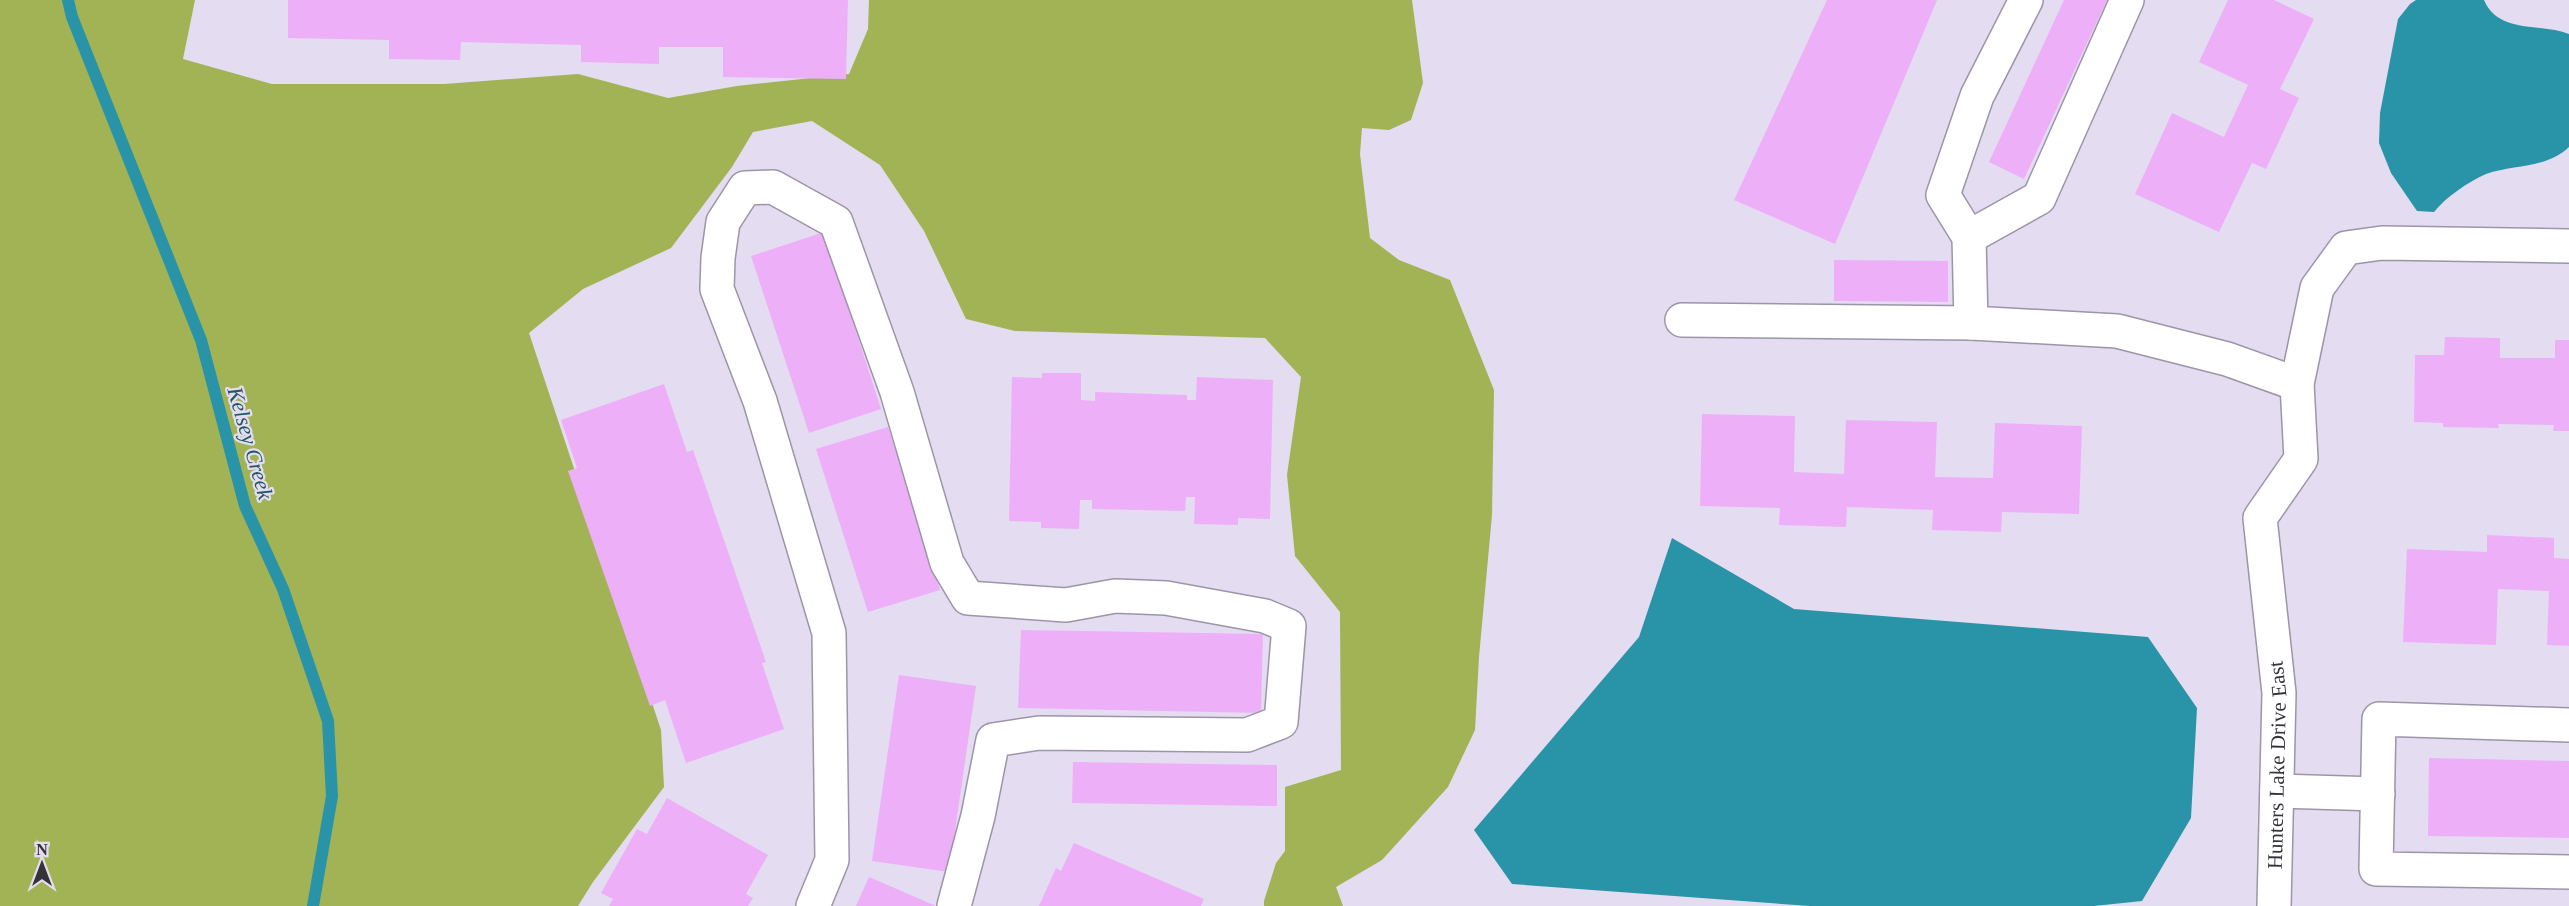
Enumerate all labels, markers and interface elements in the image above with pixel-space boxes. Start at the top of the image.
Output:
water label: Kelsey Creek [222,383,279,503]
street label: Hunters Lake Drive East [2263,660,2291,869]
north arrow [12,834,72,894]
text: N [36,841,48,858]

